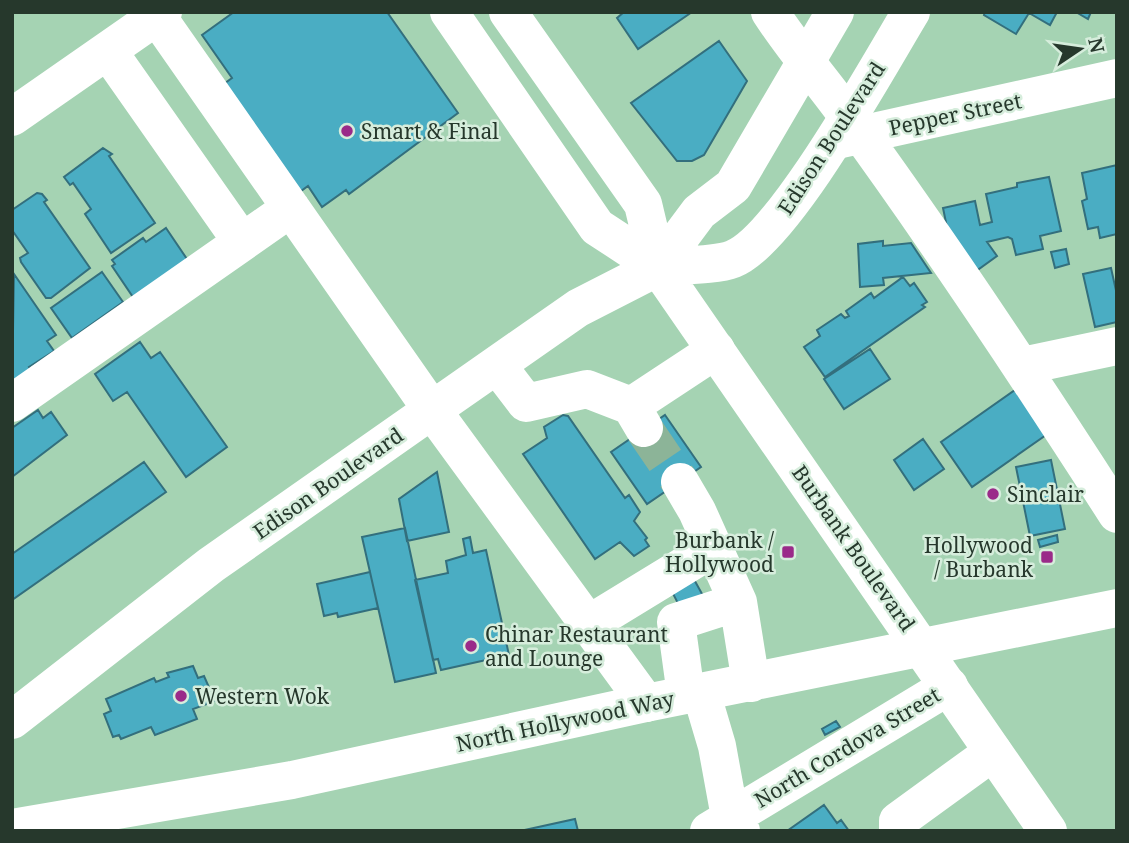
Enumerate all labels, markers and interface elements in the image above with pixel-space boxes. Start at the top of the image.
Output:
north arrow [1045,14,1115,84]
text: N [1082,35,1111,55]
street label: Edison Boulevard [771,56,891,220]
street label: Pepper Street [886,86,1024,142]
place label: Smart & Final [361,117,499,145]
marker: Smart & Final [339,123,355,139]
street label: Edison Boulevard [247,421,409,545]
street label: Burbank Boulevard [786,459,922,637]
place label: Sinclair [1007,480,1084,508]
marker: Sinclair [985,486,1001,502]
place label: Burbank / Hollywood [665,526,775,578]
place label: Hollywood / Burbank [924,531,1034,583]
marker: Burbank / Hollywood [780,544,796,560]
marker: Hollywood / Burbank [1039,549,1055,565]
place label: Chinar Restaurant and Lounge [485,620,668,672]
marker: Chinar Restaurant and Lounge [463,638,479,654]
street label: North Cordova Street [749,680,945,814]
place label: Western Wok [195,682,330,710]
street label: North Hollywood Way [453,684,677,758]
marker: Western Wok [173,688,189,704]

